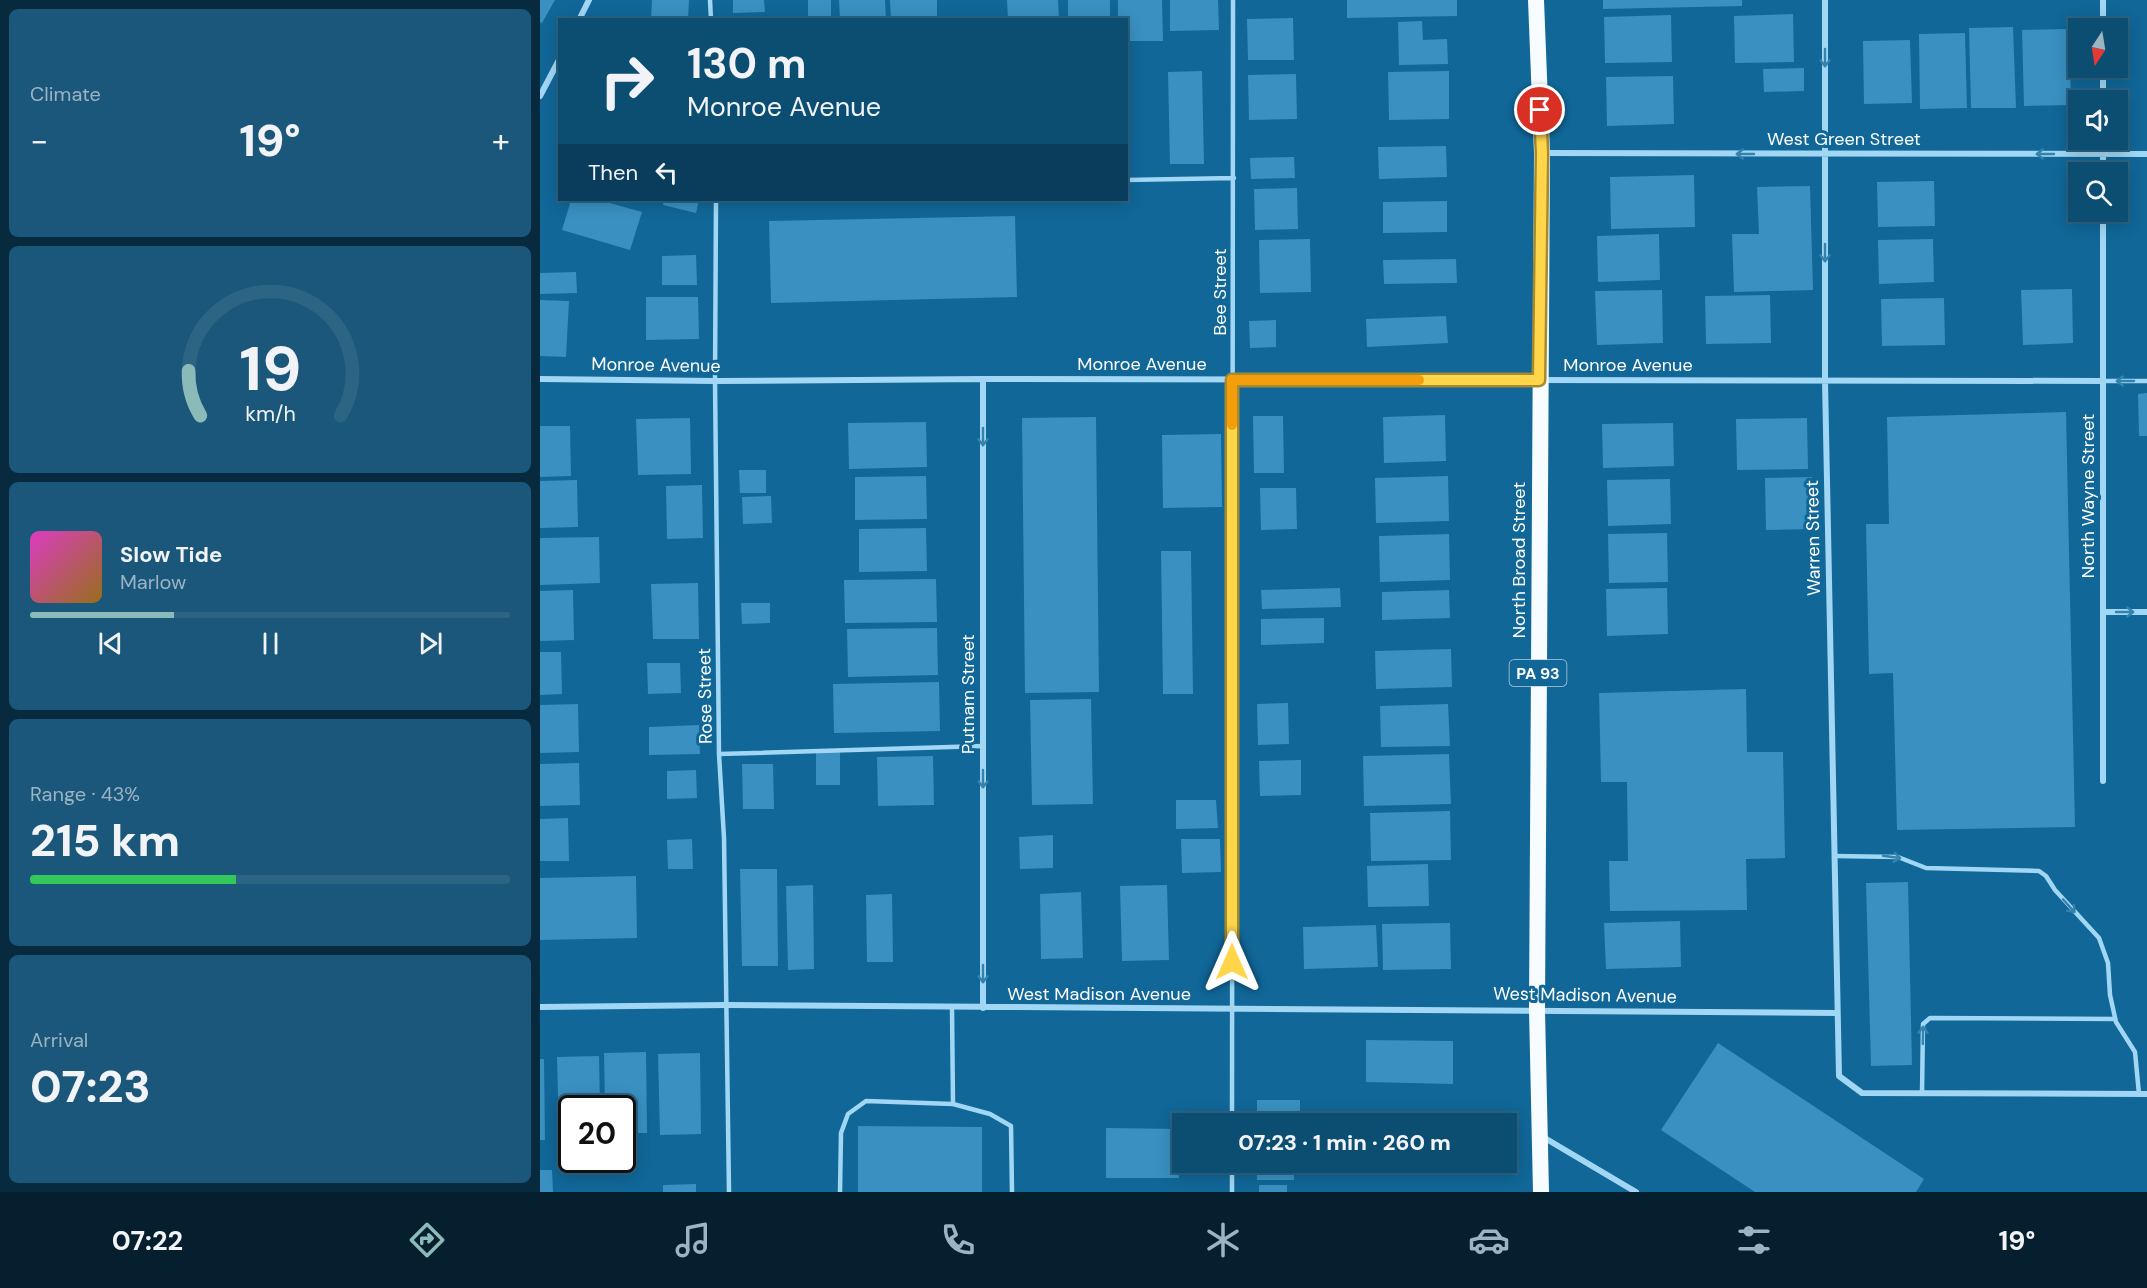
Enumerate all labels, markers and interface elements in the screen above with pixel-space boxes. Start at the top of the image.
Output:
north arrow [2068,18,2128,78]
map controls [2068,18,2128,222]
text: 130 m [687,36,807,91]
icon: right [588,42,666,120]
one-way arrow [1819,48,1831,68]
text: Climate [30,81,101,107]
pin [1514,84,1565,135]
text: Monroe Avenue [687,89,881,124]
button: sound [2068,90,2128,150]
icon: arrive [1523,93,1556,126]
text: 19° [239,111,301,170]
text: − [30,119,48,162]
text: + [492,119,510,162]
street label: West Green Street [1767,127,1921,151]
one-way arrow [1735,148,1755,160]
one-way arrow [2035,148,2055,160]
icon: left [650,156,683,189]
text: Then [588,158,638,187]
button: search [2068,162,2128,222]
one-way arrow [1819,243,1831,263]
street label: Bee Street [1208,248,1232,336]
text: 19 [239,329,301,410]
street label: Monroe Avenue [591,352,721,378]
street label: Monroe Avenue [1077,352,1207,376]
street label: Monroe Avenue [1563,353,1693,377]
one-way arrow [2116,375,2136,387]
text: km/h [245,401,295,429]
street label: North Wayne Street [2076,414,2100,578]
one-way arrow [977,427,989,447]
street label: Warren Street [1800,480,1826,596]
street label: North Broad Street [1507,482,1531,638]
text: Slow Tide [120,540,222,569]
text: Marlow [120,569,186,595]
one-way arrow [2115,606,2135,618]
icon: previous [94,627,127,660]
icon: pause [254,627,287,660]
icon: next [414,627,447,660]
street label: Putnam Street [956,634,980,754]
street label: Rose Street [692,648,718,744]
road number: PA 93 [1510,660,1566,686]
one-way arrow [977,769,989,789]
text: Range · 43% [30,781,140,807]
text: 215 km [30,811,180,870]
one-way arrow [1882,852,1902,863]
one-way arrow [2062,898,2077,913]
position arrow [1200,930,1264,994]
one-way arrow [977,964,989,984]
street label: West Madison Avenue [1493,981,1677,1009]
street label: West Madison Avenue [1007,982,1191,1006]
one-way arrow [1917,1026,1929,1046]
text: Arrival [30,1027,88,1053]
text: 07:23 [30,1057,151,1116]
speed limit sign: 20 [558,1095,636,1173]
text: 07:23 · 1 min · 260 m [1238,1128,1451,1157]
icon: directions [406,1219,448,1261]
icon: music [672,1219,714,1261]
icon: phone [937,1219,979,1261]
icon: climate [1202,1219,1244,1261]
icon: car [1468,1219,1510,1261]
icon: filters [1733,1219,1775,1261]
text: 07:22 [112,1223,183,1258]
text: 19° [1998,1223,2035,1258]

